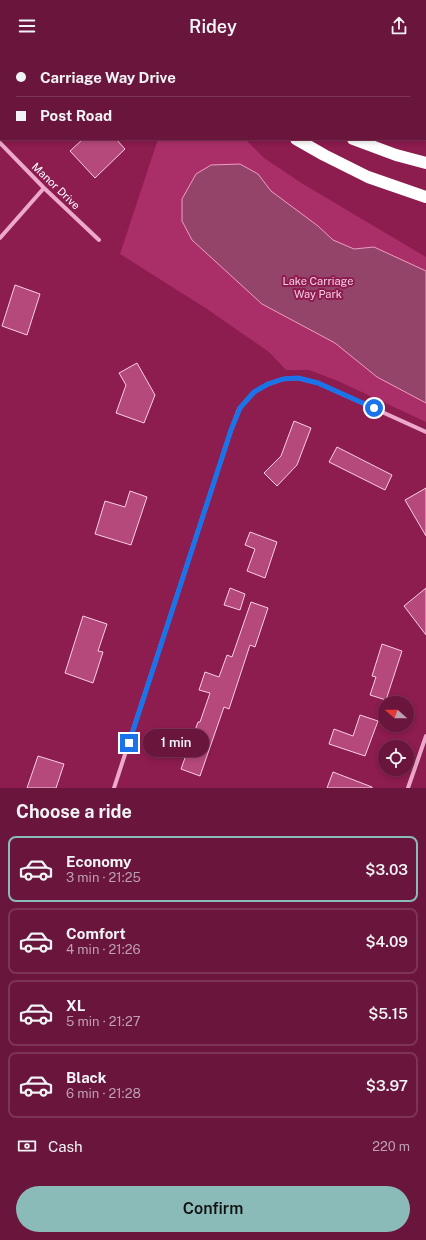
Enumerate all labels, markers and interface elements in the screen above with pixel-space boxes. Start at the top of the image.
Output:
icon: menu [16,15,38,37]
icon: share [388,15,410,37]
text: Ridey [189,16,237,37]
text: Carriage Way Drive [40,69,176,86]
text: Post Road [40,107,112,124]
street label: Manor Drive [30,160,82,212]
park label: Lake Carriage Way Park [283,275,353,300]
route start [365,399,383,417]
north arrow [378,696,414,732]
map controls [378,696,414,776]
callout: 1 min [143,729,209,757]
route end [120,734,138,752]
text: 1 min [161,735,191,750]
button: locate [378,740,414,776]
text: Choose a ride [16,801,132,822]
icon: car [18,851,54,887]
text: Economy [66,853,131,870]
text: $3.03 [365,861,408,878]
text: 3 min · 21:25 [66,870,141,885]
icon: car [18,923,54,959]
text: Comfort [66,925,126,942]
text: $4.09 [366,933,408,950]
text: 4 min · 21:26 [66,942,141,957]
icon: car [18,995,54,1031]
text: XL [66,997,85,1014]
text: $5.15 [368,1005,408,1022]
text: 5 min · 21:27 [66,1014,141,1029]
icon: car [18,1067,54,1103]
text: Black [66,1069,106,1086]
text: $3.97 [366,1077,408,1094]
text: 6 min · 21:28 [66,1086,141,1101]
icon: cash [16,1135,38,1157]
text: Cash [48,1138,83,1155]
text: 220 m [372,1139,410,1154]
button: Confirm [16,1186,410,1232]

